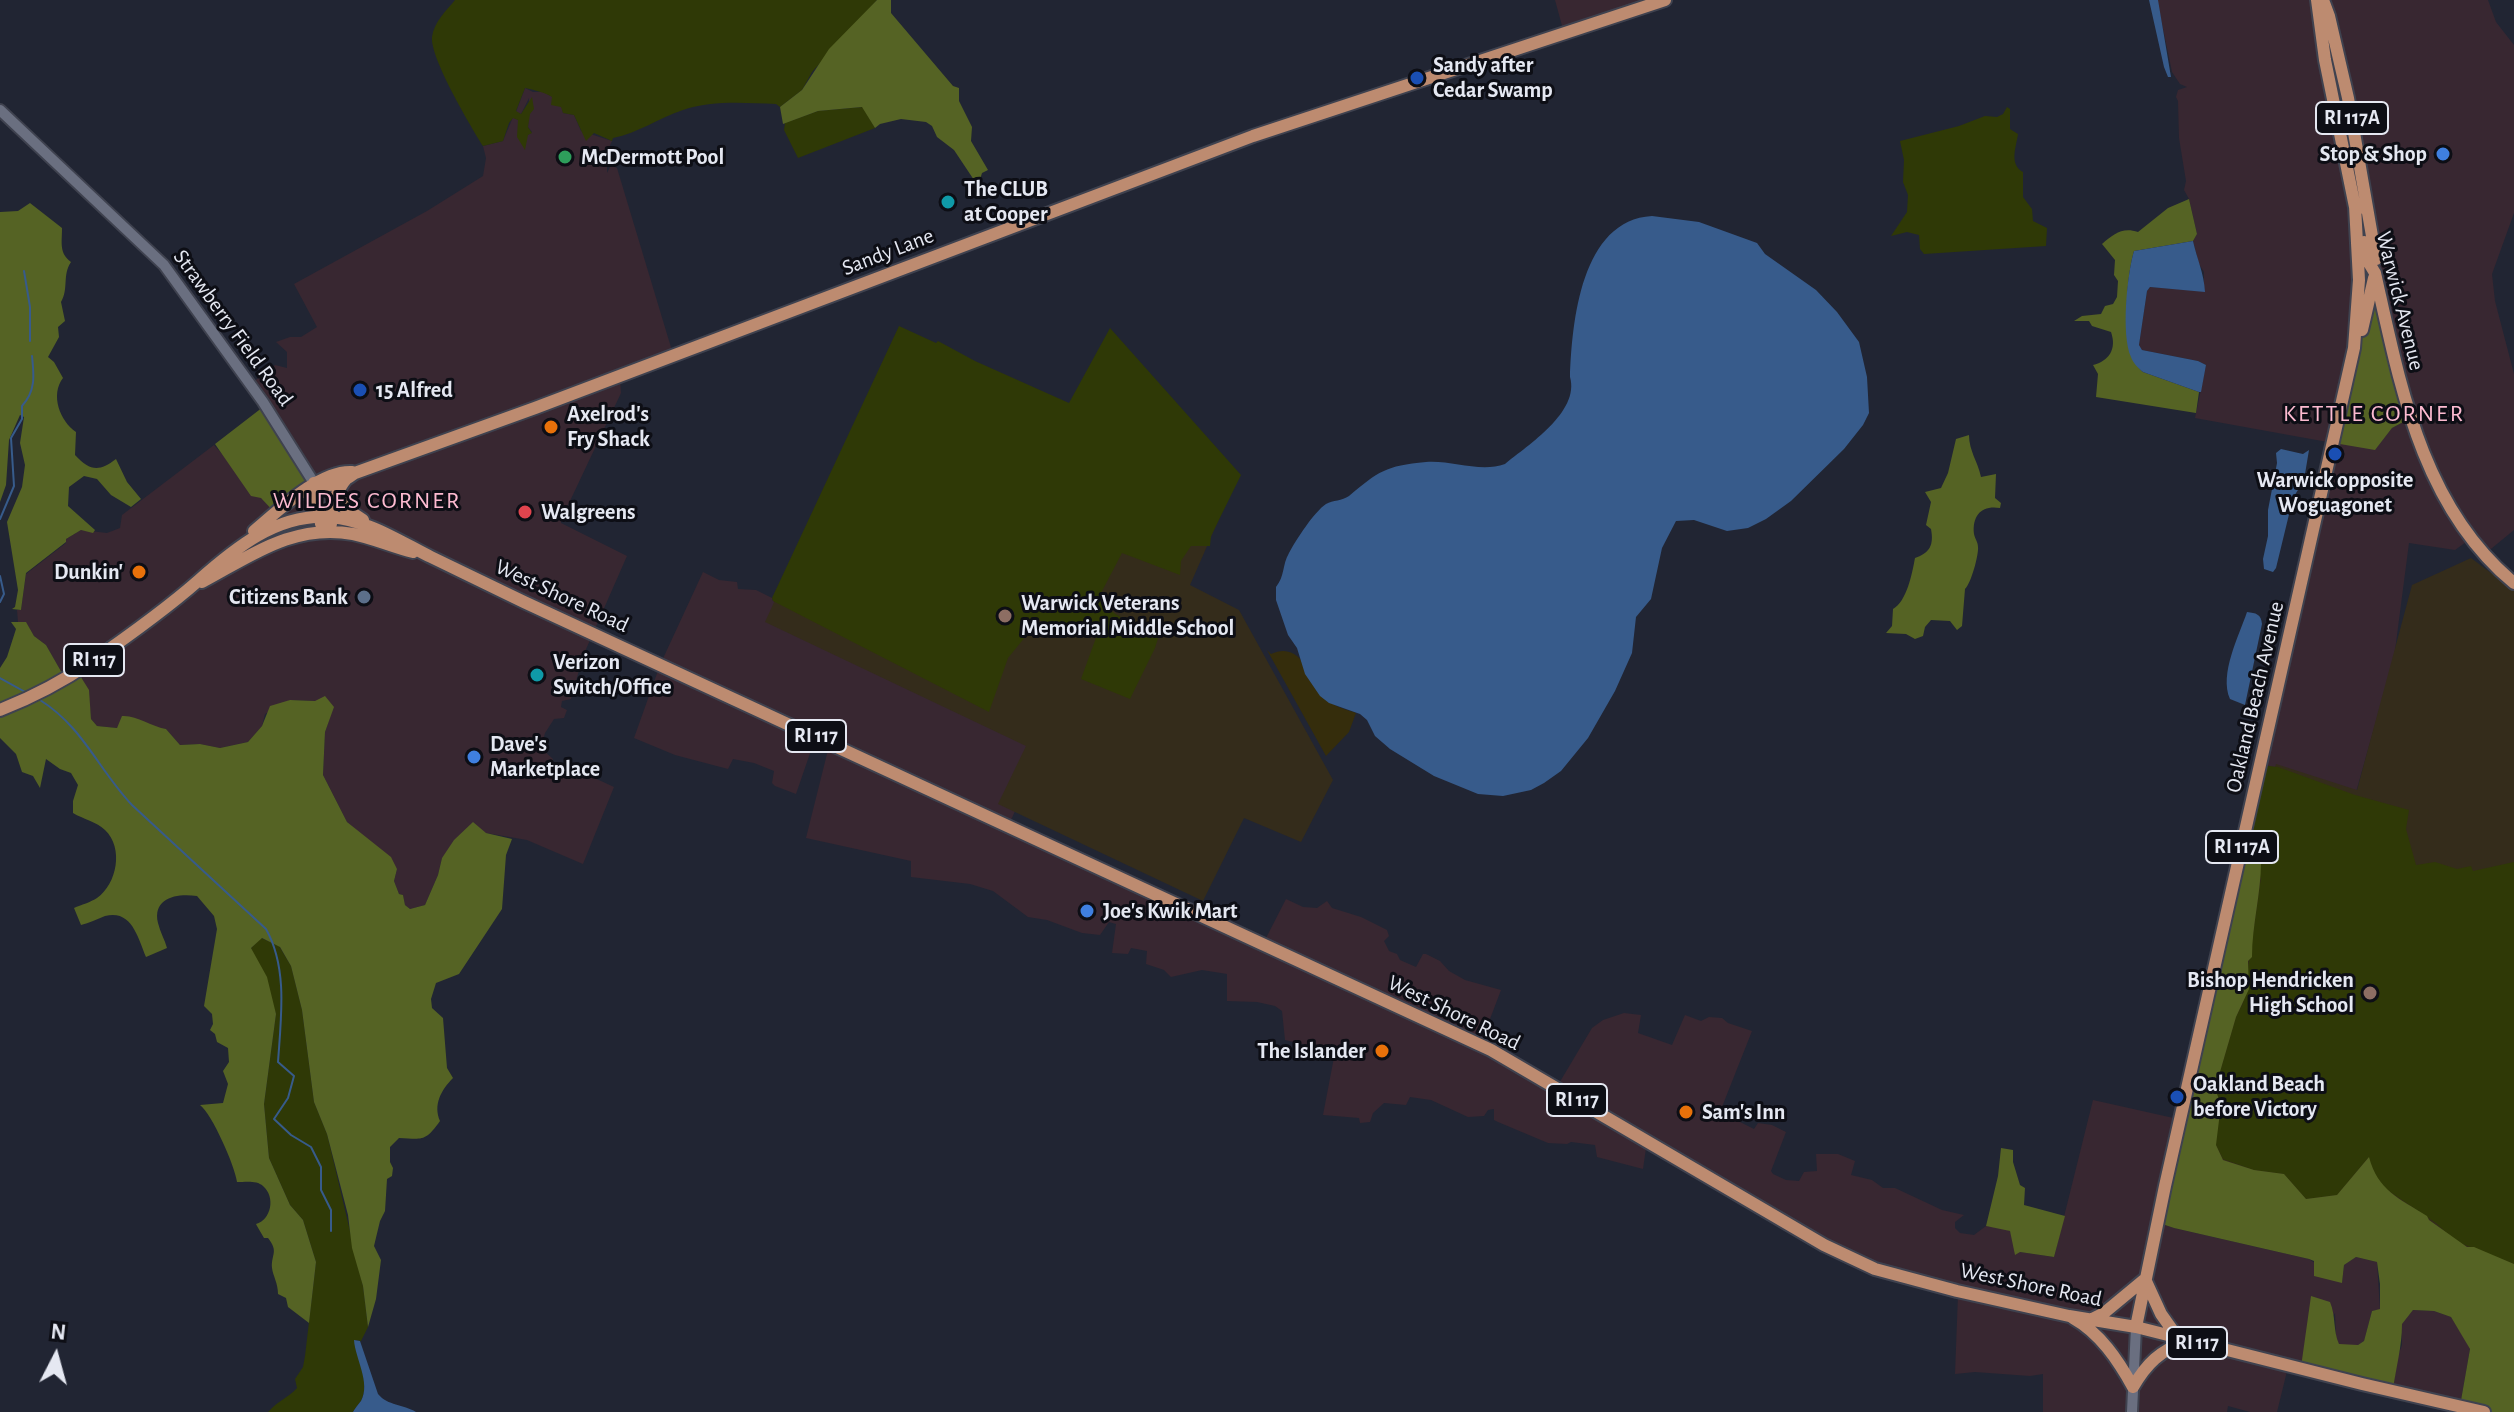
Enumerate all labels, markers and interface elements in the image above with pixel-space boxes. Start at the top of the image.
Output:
place label: Sandy after Cedar Swamp [1433,52,1553,104]
marker: Sandy after Cedar Swamp [1408,69,1426,87]
road number: RI 117A [2316,102,2388,134]
place label: Stop & Shop [2319,141,2427,167]
place label: McDermott Pool [581,144,724,170]
marker: Stop & Shop [2434,145,2452,163]
marker: McDermott Pool [556,148,574,166]
place label: The CLUB at Cooper [964,176,1048,228]
marker: The CLUB at Cooper [939,193,957,211]
street label: Sandy Lane [838,222,938,282]
street label: Warwick Avenue [2370,229,2430,373]
street label: Strawberry Field Road [167,245,299,411]
place label: 15 Alfred [376,377,453,403]
marker: 15 Alfred [351,381,369,399]
district label: KETTLE CORNER [2283,400,2465,428]
place label: Axelrod's Fry Shack [567,401,650,452]
marker: Axelrod's Fry Shack [542,418,560,436]
marker: Warwick opposite Woguagonet [2326,445,2344,463]
place label: Warwick opposite Woguagonet [2257,467,2413,518]
district label: WILDES CORNER [273,487,461,515]
place label: Walgreens [541,499,635,525]
marker: Walgreens [516,503,534,521]
street label: West Shore Road [491,554,633,638]
place label: Dunkin' [54,559,123,585]
marker: Dunkin' [130,563,148,581]
place label: Citizens Bank [229,584,348,610]
marker: Citizens Bank [355,588,373,606]
place label: Warwick Veterans Memorial Middle School [1021,590,1234,642]
street label: Oakland Beach Avenue [2220,599,2290,795]
marker: Warwick Veterans Memorial Middle School [996,607,1014,625]
road number: RI 117 [64,644,124,676]
place label: Verizon Switch/Office [553,649,672,700]
marker: Verizon Switch/Office [528,666,546,684]
road number: RI 117 [786,720,846,752]
place label: Dave's Marketplace [490,731,600,782]
marker: Dave's Marketplace [465,748,483,766]
road number: RI 117A [2206,831,2278,863]
place label: Joe's Kwik Mart [1103,898,1237,924]
marker: Joe's Kwik Mart [1078,902,1096,920]
place label: Bishop Hendricken High School [2187,967,2354,1018]
street label: West Shore Road [1383,969,1525,1057]
marker: Bishop Hendricken High School [2361,984,2379,1002]
place label: The Islander [1257,1038,1366,1064]
marker: The Islander [1373,1042,1391,1060]
place label: Oakland Beach before Victory [2193,1071,2325,1122]
road number: RI 117 [1547,1084,1607,1116]
marker: Oakland Beach before Victory [2168,1088,2186,1106]
place label: Sam's Inn [1702,1099,1785,1125]
marker: Sam's Inn [1677,1103,1695,1121]
street label: West Shore Road [1958,1257,2104,1313]
north arrow [16,1316,96,1396]
text: N [50,1320,67,1344]
road number: RI 117 [2167,1327,2227,1359]

